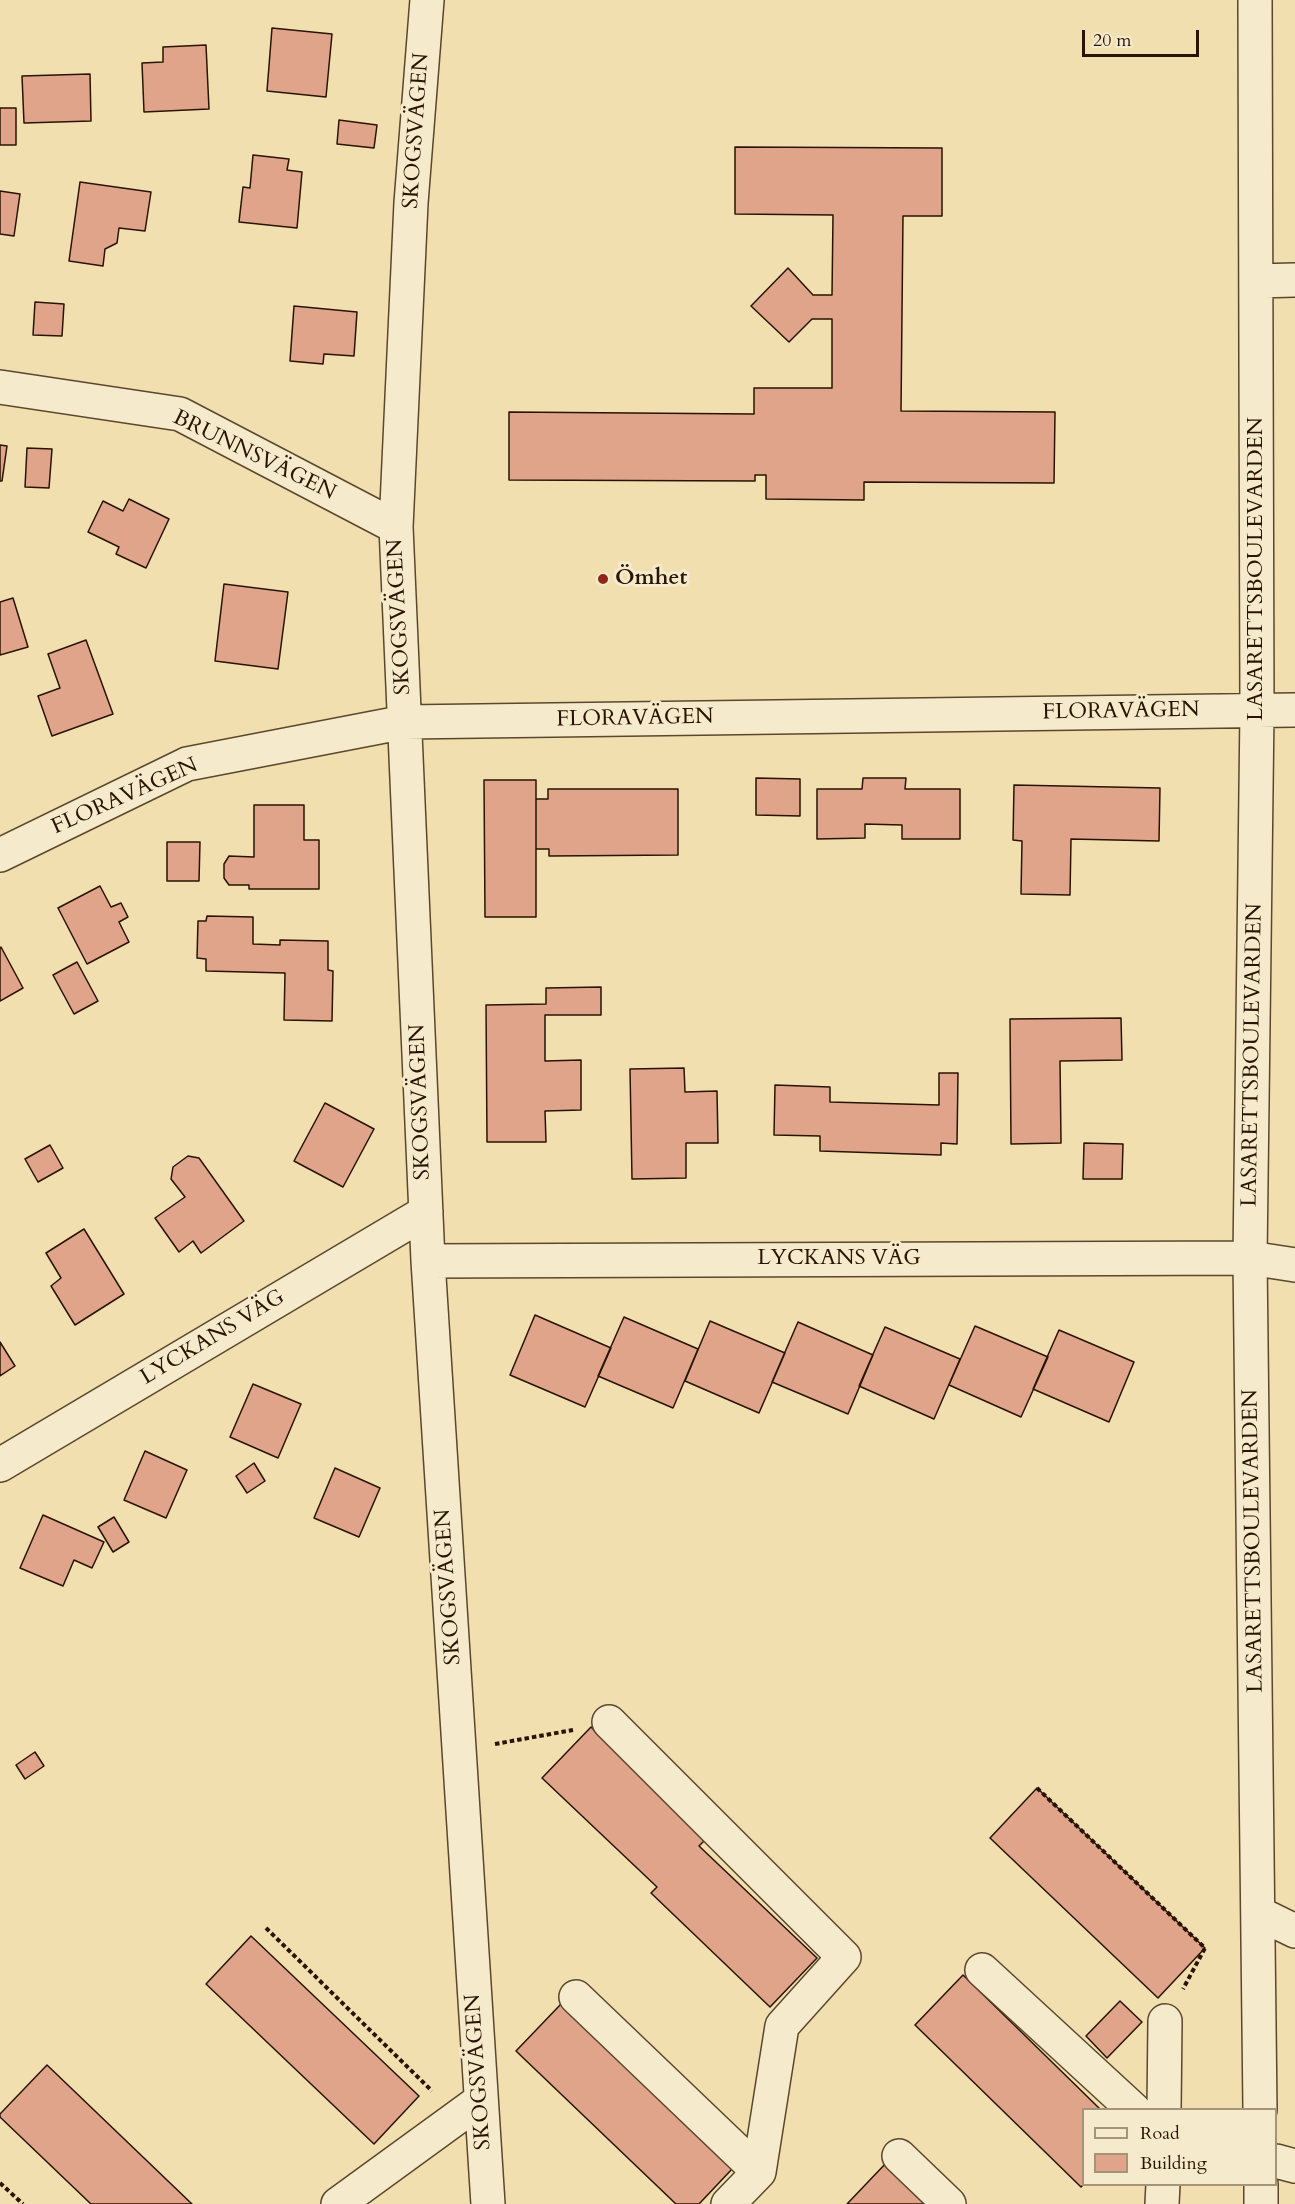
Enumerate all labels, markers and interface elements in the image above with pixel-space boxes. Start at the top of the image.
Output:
scale bar [1085,18,1202,56]
text: 20 m [1093,28,1132,53]
street label: SKOGSVÄGEN [398,52,436,210]
street label: BRUNNSVÄGEN [168,405,340,507]
street label: LASARETTSBOULEVARDEN [1244,417,1270,721]
street label: SKOGSVÄGEN [383,538,417,696]
place label: Ömhet [615,566,687,592]
marker: Ömhet [596,572,610,586]
street label: FLORAVÄGEN [1042,697,1200,727]
street label: FLORAVÄGEN [556,704,714,734]
street label: FLORAVÄGEN [48,753,202,841]
street label: LASARETTSBOULEVARDEN [1237,903,1269,1207]
street label: SKOGSVÄGEN [405,1023,437,1181]
street label: LYCKANS VÄG [757,1246,921,1272]
street label: LYCKANS VÄG [136,1285,290,1391]
street label: LASARETTSBOULEVARDEN [1238,1389,1270,1693]
street label: SKOGSVÄGEN [430,1508,468,1666]
street label: SKOGSVÄGEN [460,1993,498,2151]
legend [1082,2108,1277,2186]
text: Road [1140,2121,1180,2146]
text: Building [1140,2151,1207,2176]

